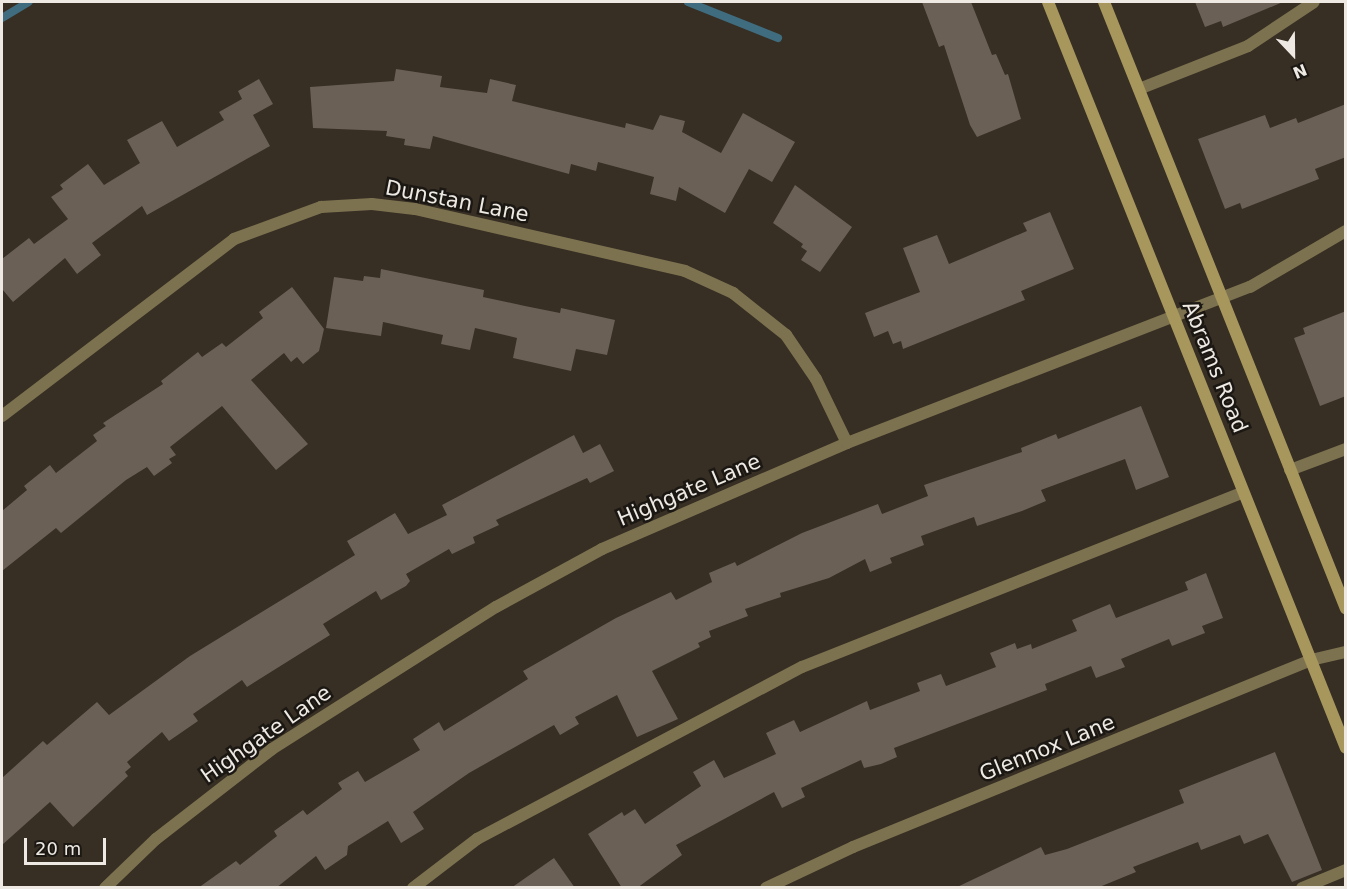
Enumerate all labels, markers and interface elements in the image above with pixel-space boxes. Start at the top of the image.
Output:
north arrow [1263,24,1323,84]
text: N [1290,60,1310,82]
street label: Dunstan Lane [383,175,531,227]
street label: Abrams Road [1177,297,1253,437]
street label: Highgate Lane [614,448,764,532]
street label: Highgate Lane [196,680,336,788]
street label: Glennox Lane [976,709,1118,787]
scale bar [27,826,110,864]
text: 20 m [35,838,81,859]

